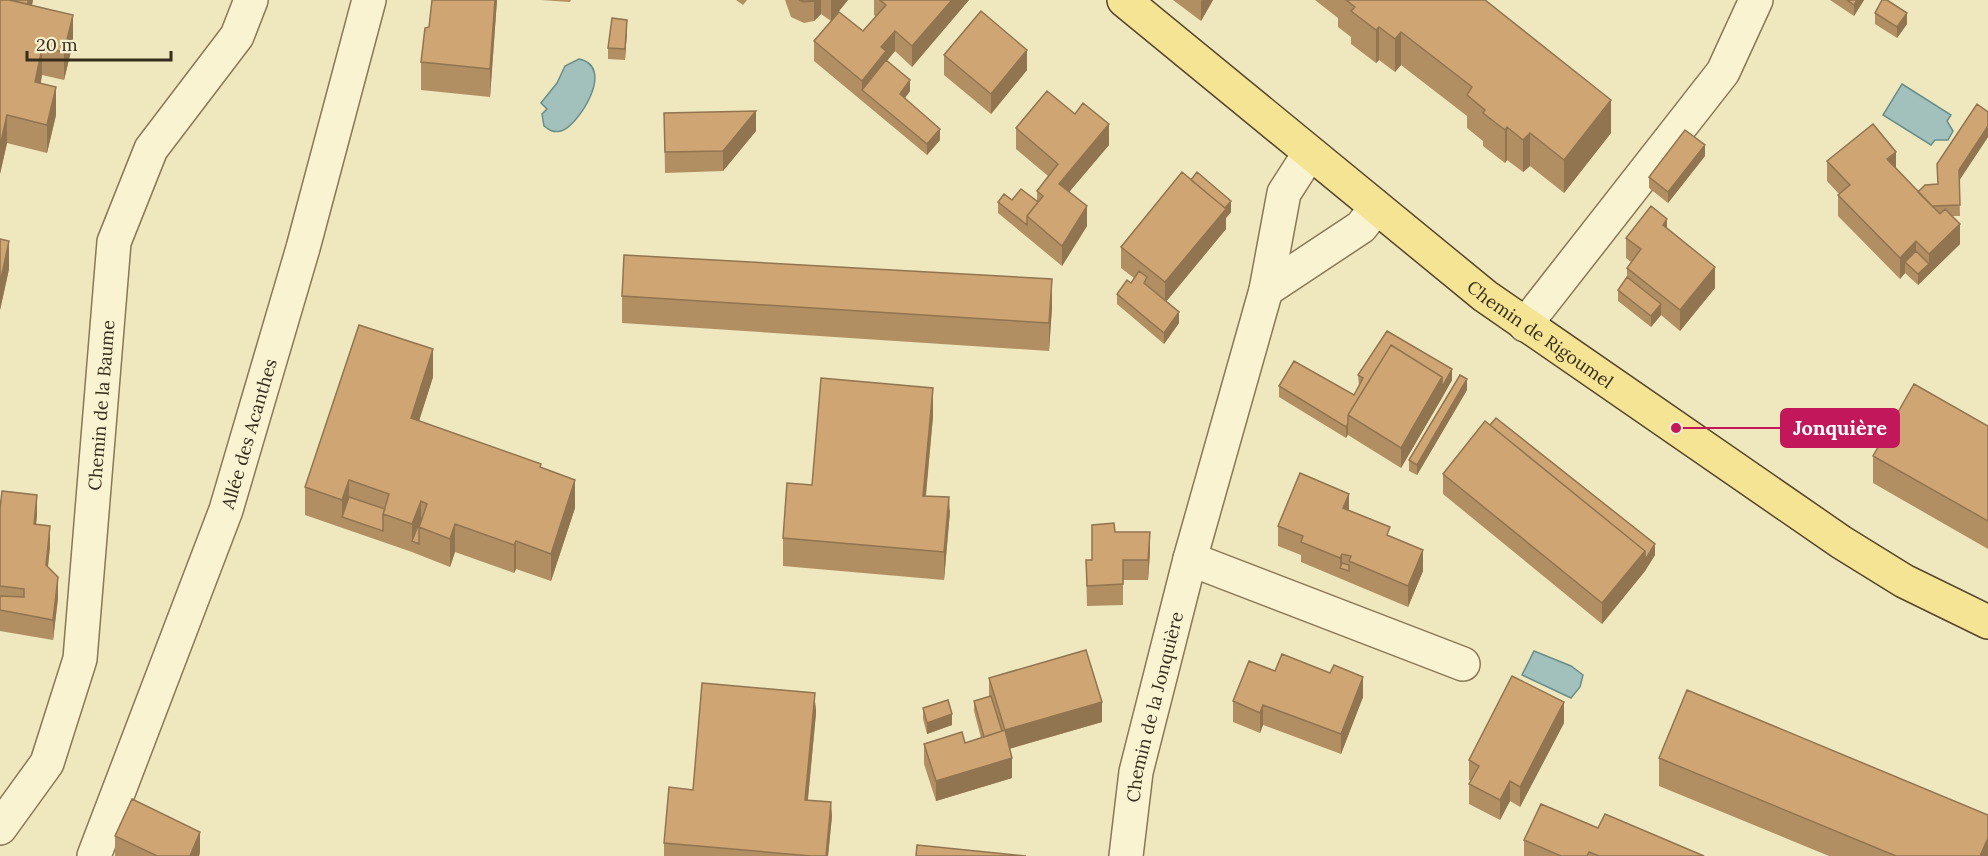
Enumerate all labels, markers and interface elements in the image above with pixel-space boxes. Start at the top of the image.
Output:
scale bar [27,24,171,62]
text: 20 m [36,33,78,56]
street label: Chemin de Rigoumel [1463,275,1618,393]
street label: Chemin de la Baume [82,319,119,491]
street label: Allée des Acanthes [215,356,281,512]
callout: Jonquière [1781,409,1899,447]
text: Jonquière [1793,415,1887,440]
street label: Chemin de la Jonquière [1121,609,1188,804]

